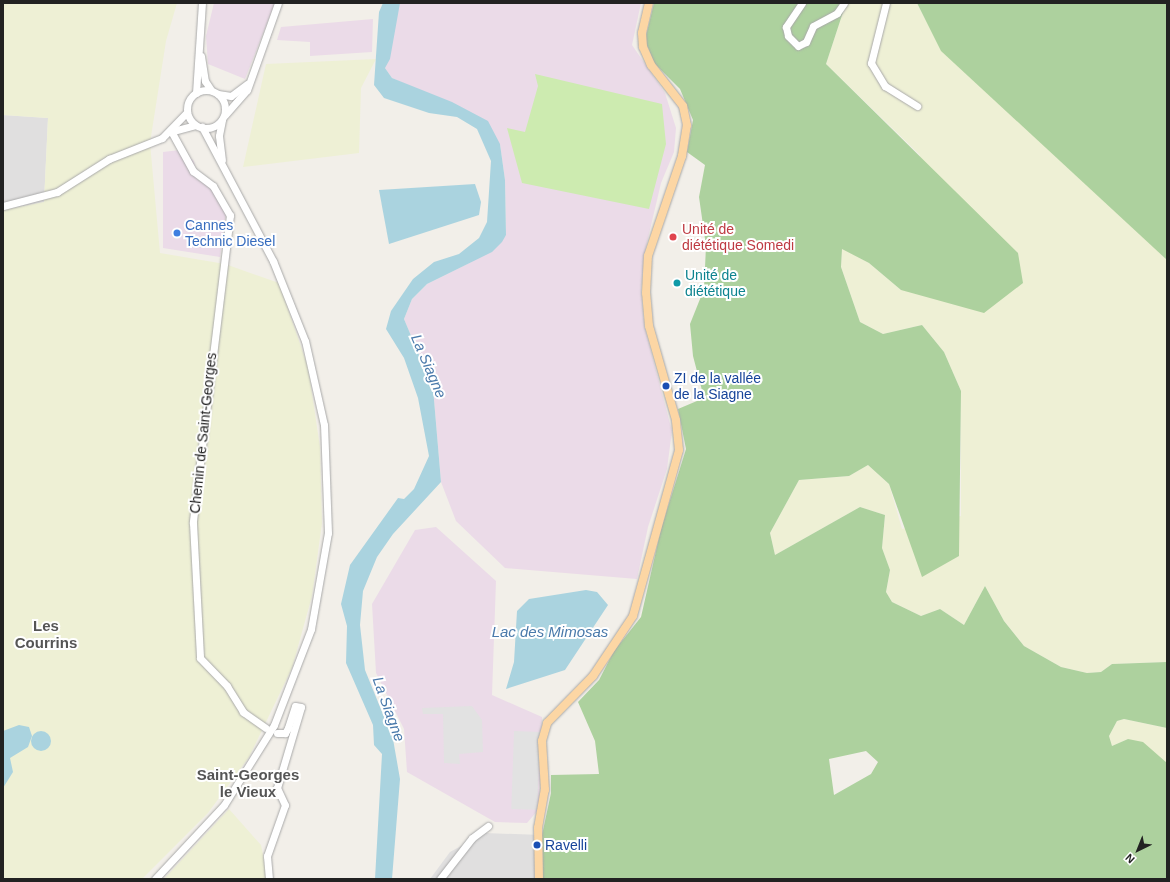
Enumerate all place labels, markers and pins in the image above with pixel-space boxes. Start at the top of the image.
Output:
place label: Cannes Technic Diesel [185,217,275,250]
place label: Unité de diététique Somedi [682,221,794,254]
marker: Cannes Technic Diesel [172,228,182,238]
marker: Unité de diététique Somedi [667,231,679,243]
place label: Unité de diététique [685,267,746,300]
marker: Unité de diététique [672,278,682,288]
place label: ZI de la vallée de la Siagne [674,370,761,402]
marker: ZI de la vallée de la Siagne [661,381,671,391]
place label: Ravelli [545,837,587,853]
marker: Ravelli [532,840,542,850]

